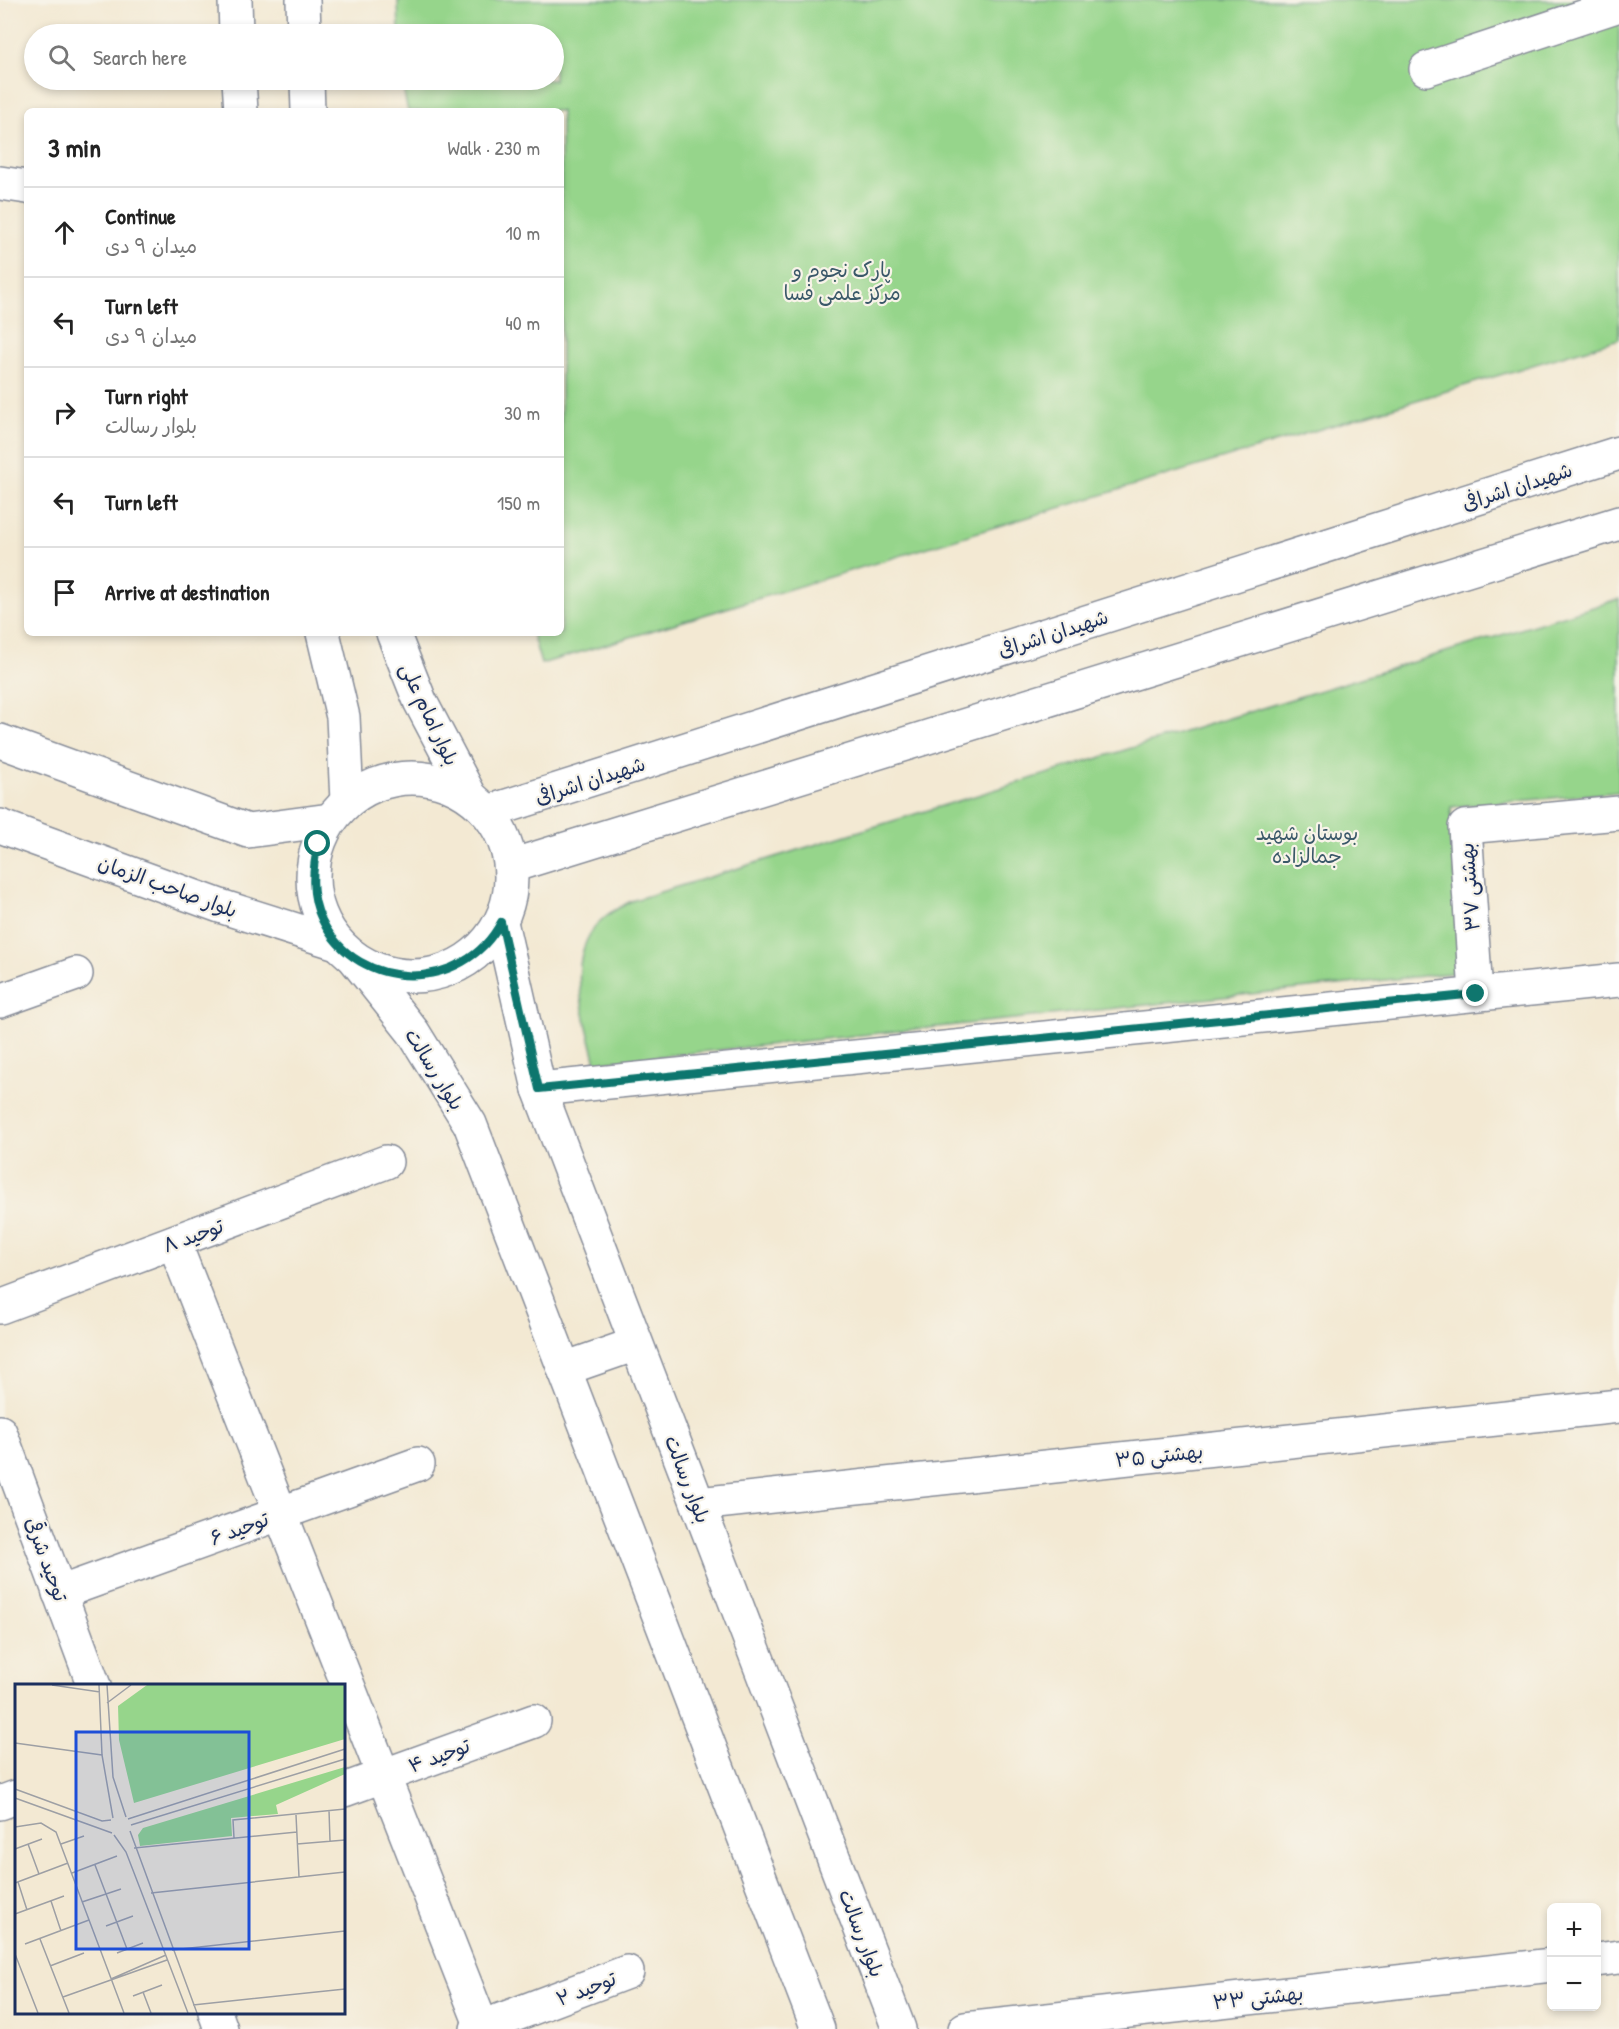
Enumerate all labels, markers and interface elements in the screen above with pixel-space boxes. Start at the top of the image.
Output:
search box [24,24,564,90]
icon: search [45,41,78,74]
text: Search here [93,42,187,72]
text: 3 min [48,130,101,165]
text: Walk · 230 m [448,134,540,161]
text: Continue [105,201,176,231]
icon: ahead [48,216,81,249]
text: 10 m [506,219,540,246]
text: میدان ۹ دی [105,232,197,259]
park label: پارک نجوم و مرکز علمی فسا [783,256,901,306]
text: Turn left [105,291,178,321]
icon: left [48,306,81,339]
text: 40 m [505,309,540,336]
text: میدان ۹ دی [105,322,197,349]
text: Turn right [105,381,188,411]
icon: right [48,396,81,429]
text: 30 m [504,399,540,426]
text: بلوار رسالت [105,412,197,439]
street label: شهیدان اشرافی [1458,455,1576,517]
icon: left [48,486,81,519]
text: Turn left [105,487,178,517]
text: 150 m [497,489,540,516]
icon: arrive [48,576,81,609]
text: Arrive at destination [105,577,270,607]
street label: شهیدان اشرافی [994,602,1112,664]
street label: بلوار امام علی [393,658,466,771]
street label: شهیدان اشرافی [531,749,649,811]
park label: بوستان شهید جمالزاده [1256,819,1358,869]
route start [304,830,330,856]
street label: بهشتی ۳۷ [1452,842,1486,932]
street label: بلوار صاحب الزمان [95,848,241,924]
route end [1462,980,1488,1006]
street label: بلوار رسالت [399,1023,471,1115]
street label: توحید ۸ [159,1212,227,1258]
street label: بلوار رسالت [659,1431,717,1527]
street label: بهشتی ۳۵ [1114,1437,1204,1473]
street label: توحید ۶ [206,1505,272,1551]
street label: توحید شرقی [19,1513,75,1605]
inset map [15,1684,345,2014]
street label: توحید ۴ [404,1731,474,1779]
street label: بلوار رسالت [833,1885,891,1981]
map controls [1547,1903,1601,2011]
button: + [1547,1903,1601,1957]
button: − [1547,1957,1601,2011]
street label: توحید ۲ [552,1964,620,2012]
street label: بهشتی ۳۳ [1211,1979,1305,2015]

